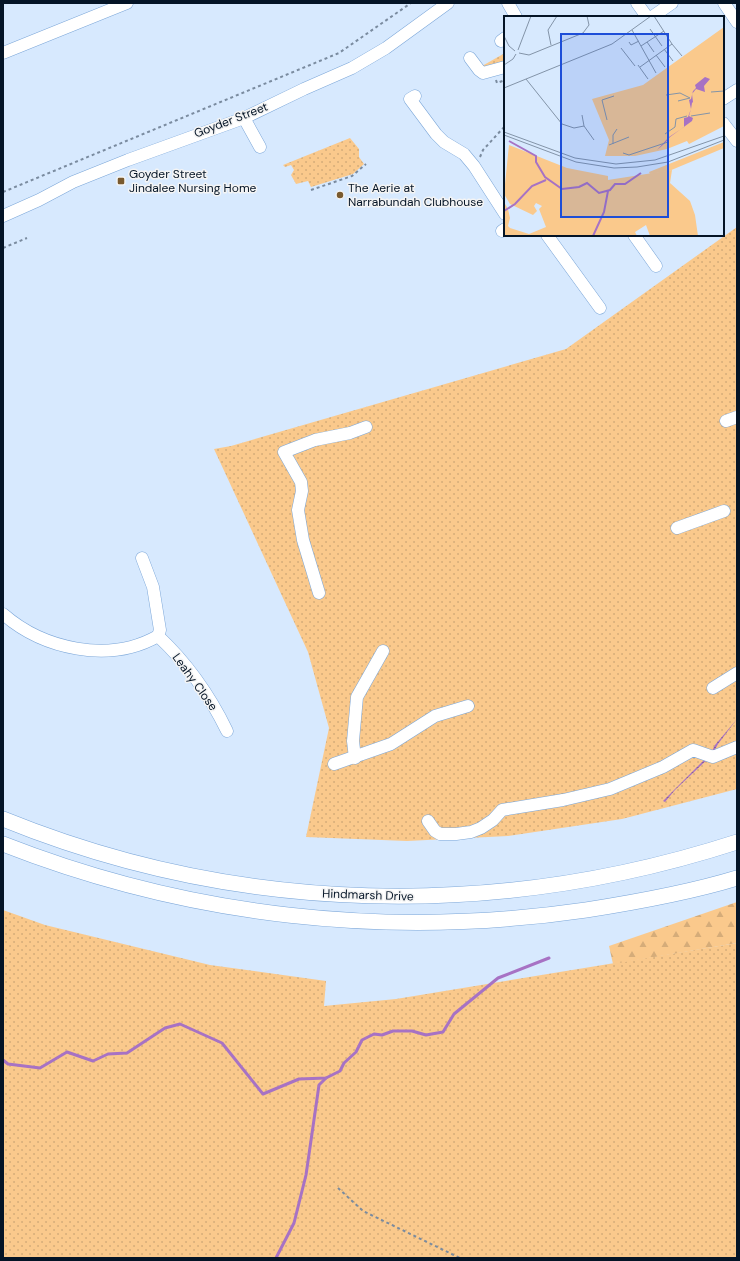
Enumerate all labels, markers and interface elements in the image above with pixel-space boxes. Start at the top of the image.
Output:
inset map [504,16,724,236]
street label: Goyder Street [192,98,270,141]
place label: Goyder Street Jindalee Nursing Home [129,166,257,196]
marker: Goyder Street Jindalee Nursing Home [116,176,126,186]
place label: The Aerie at Narrabundah Clubhouse [348,180,483,210]
marker: The Aerie at Narrabundah Clubhouse [335,190,345,200]
street label: Leahy Close [169,650,221,714]
street label: Hindmarsh Drive [322,885,414,905]

